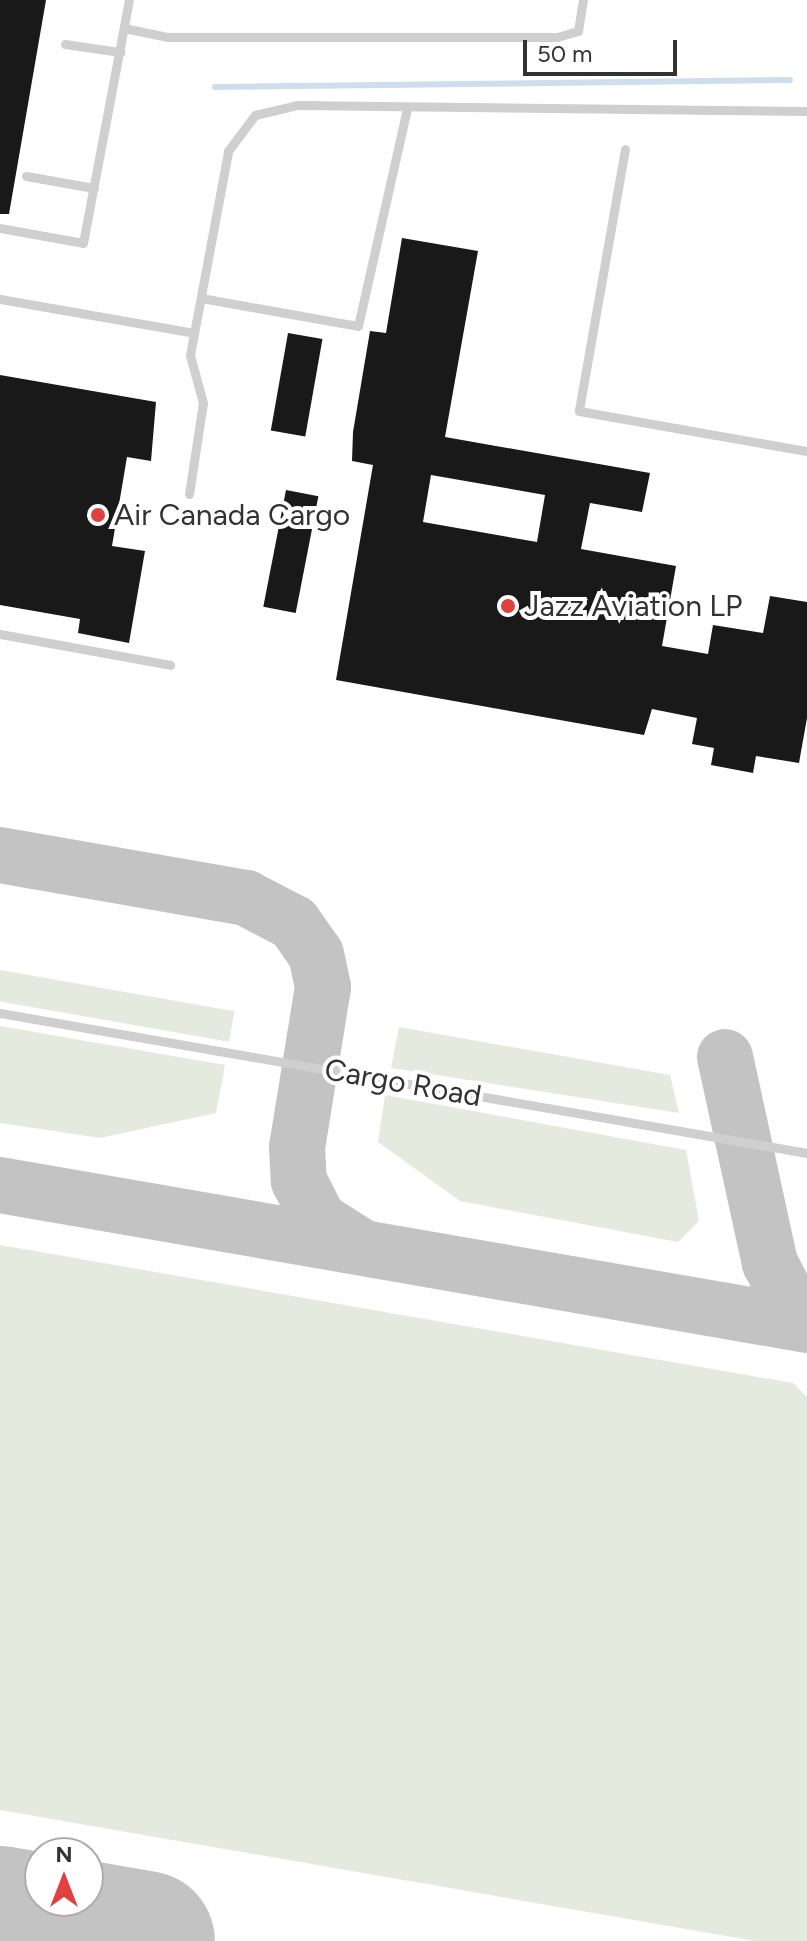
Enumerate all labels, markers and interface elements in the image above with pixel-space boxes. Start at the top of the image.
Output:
scale bar [527,24,681,74]
text: 50 m [537,39,593,68]
place label: Air Canada Cargo [114,497,350,533]
marker: Air Canada Cargo [89,506,107,524]
place label: Jazz Aviation LP [524,588,742,624]
marker: Jazz Aviation LP [499,597,517,615]
street label: Cargo Road [322,1052,484,1114]
north arrow [24,1837,104,1917]
text: N [55,1841,73,1868]

